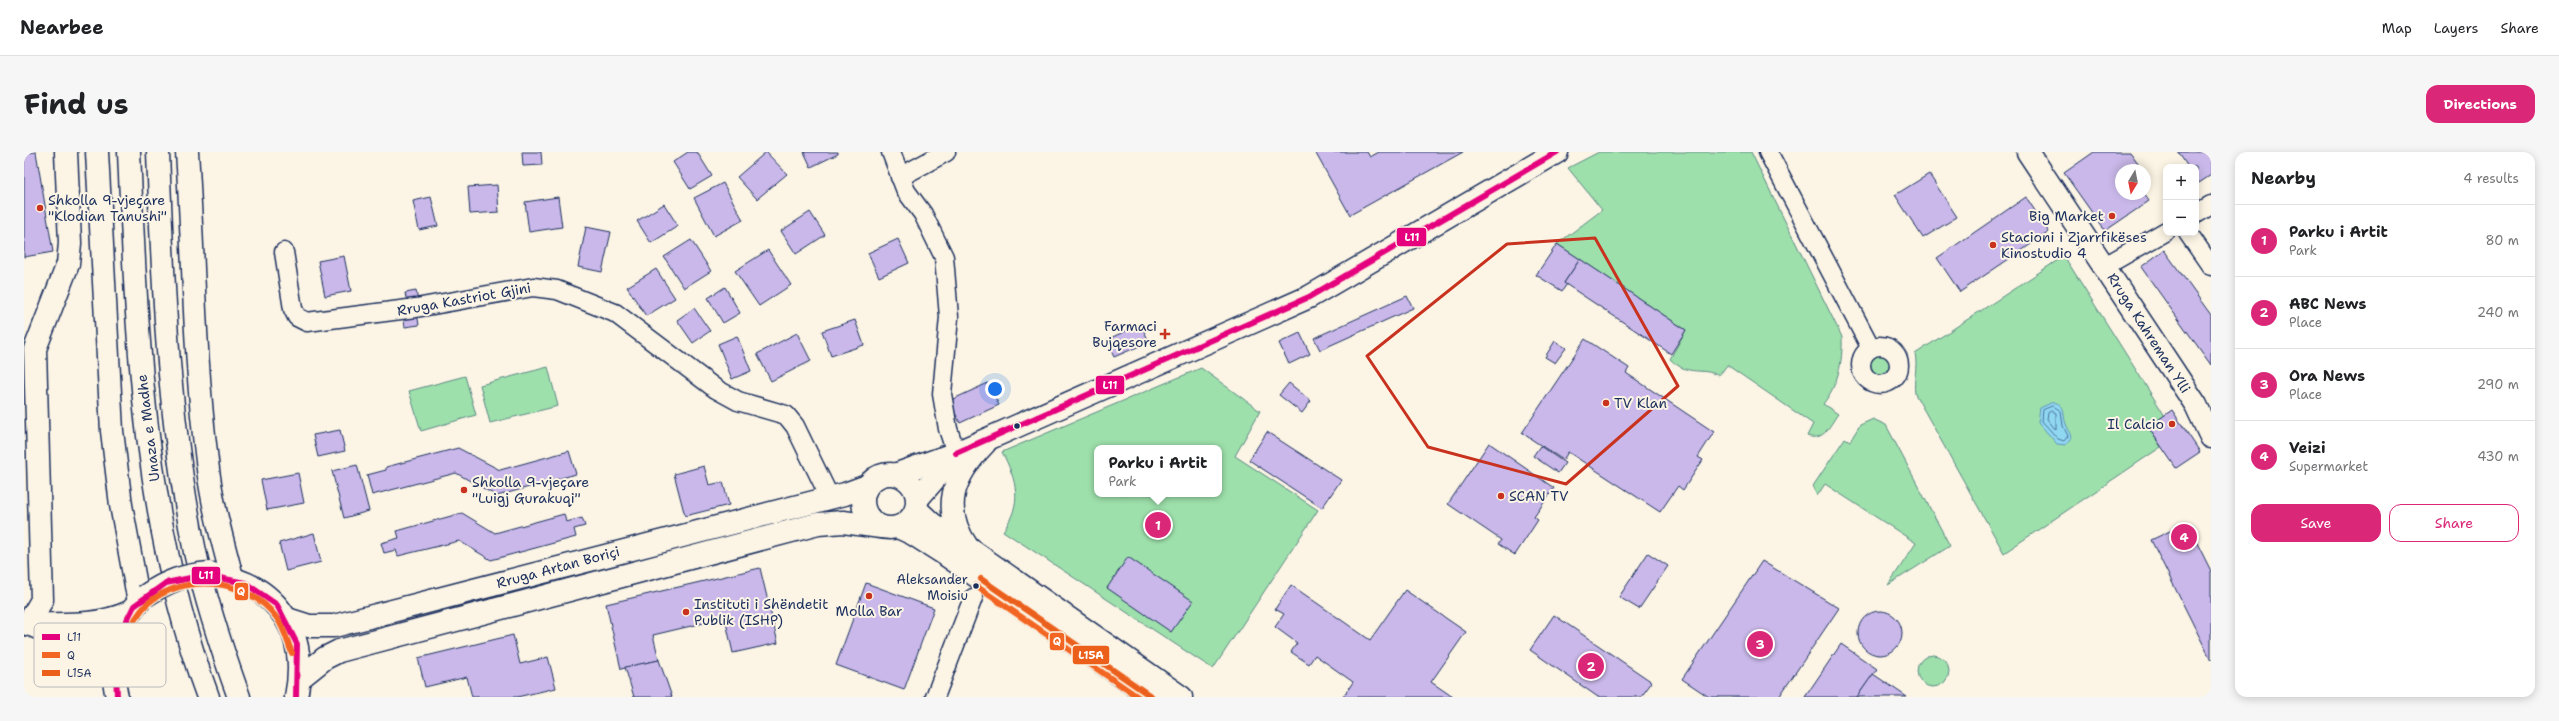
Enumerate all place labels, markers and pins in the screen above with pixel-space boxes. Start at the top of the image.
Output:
place label: Shkolla 9-vjeçare "Klodian Tanushi" [48,191,167,225]
marker: Shkolla 9-vjeçare "Klodian Tanushi" [35,203,45,213]
place label: Big Market [2029,207,2104,225]
marker: Big Market [2107,211,2117,221]
place label: Stacioni i Zjarrfikëses Kinostudio 4 [2001,228,2147,262]
marker: Stacioni i Zjarrfikëses Kinostudio 4 [1988,240,1998,250]
place label: Farmaci Bujqesore [1092,317,1157,351]
marker: Farmaci Bujqesore [1160,329,1170,339]
place label: TV Klan [1614,394,1667,412]
marker: TV Klan [1601,398,1611,408]
place label: Il Calcio [2107,415,2164,433]
marker: Il Calcio [2167,419,2177,429]
unlabelled marker [1012,421,1022,431]
place label: Shkolla 9-vjeçare "Luigj Gurakuqi" [472,473,589,507]
marker: Shkolla 9-vjeçare "Luigj Gurakuqi" [459,485,469,495]
place label: SCAN TV [1509,487,1569,505]
marker: SCAN TV [1496,491,1506,501]
pin: 1 [1145,510,1171,540]
pin: 4 [2171,522,2197,552]
place label: Aleksander Moisiu [897,571,968,604]
marker: Aleksander Moisiu [971,581,981,591]
marker: Molla Bar [864,591,874,601]
place label: Instituti i Shëndetit Publik (ISHP) [694,595,828,629]
place label: Molla Bar [836,602,903,620]
marker: Instituti i Shëndetit Publik (ISHP) [681,607,691,617]
pin: 3 [1747,629,1773,659]
pin: 2 [1578,651,1604,681]

